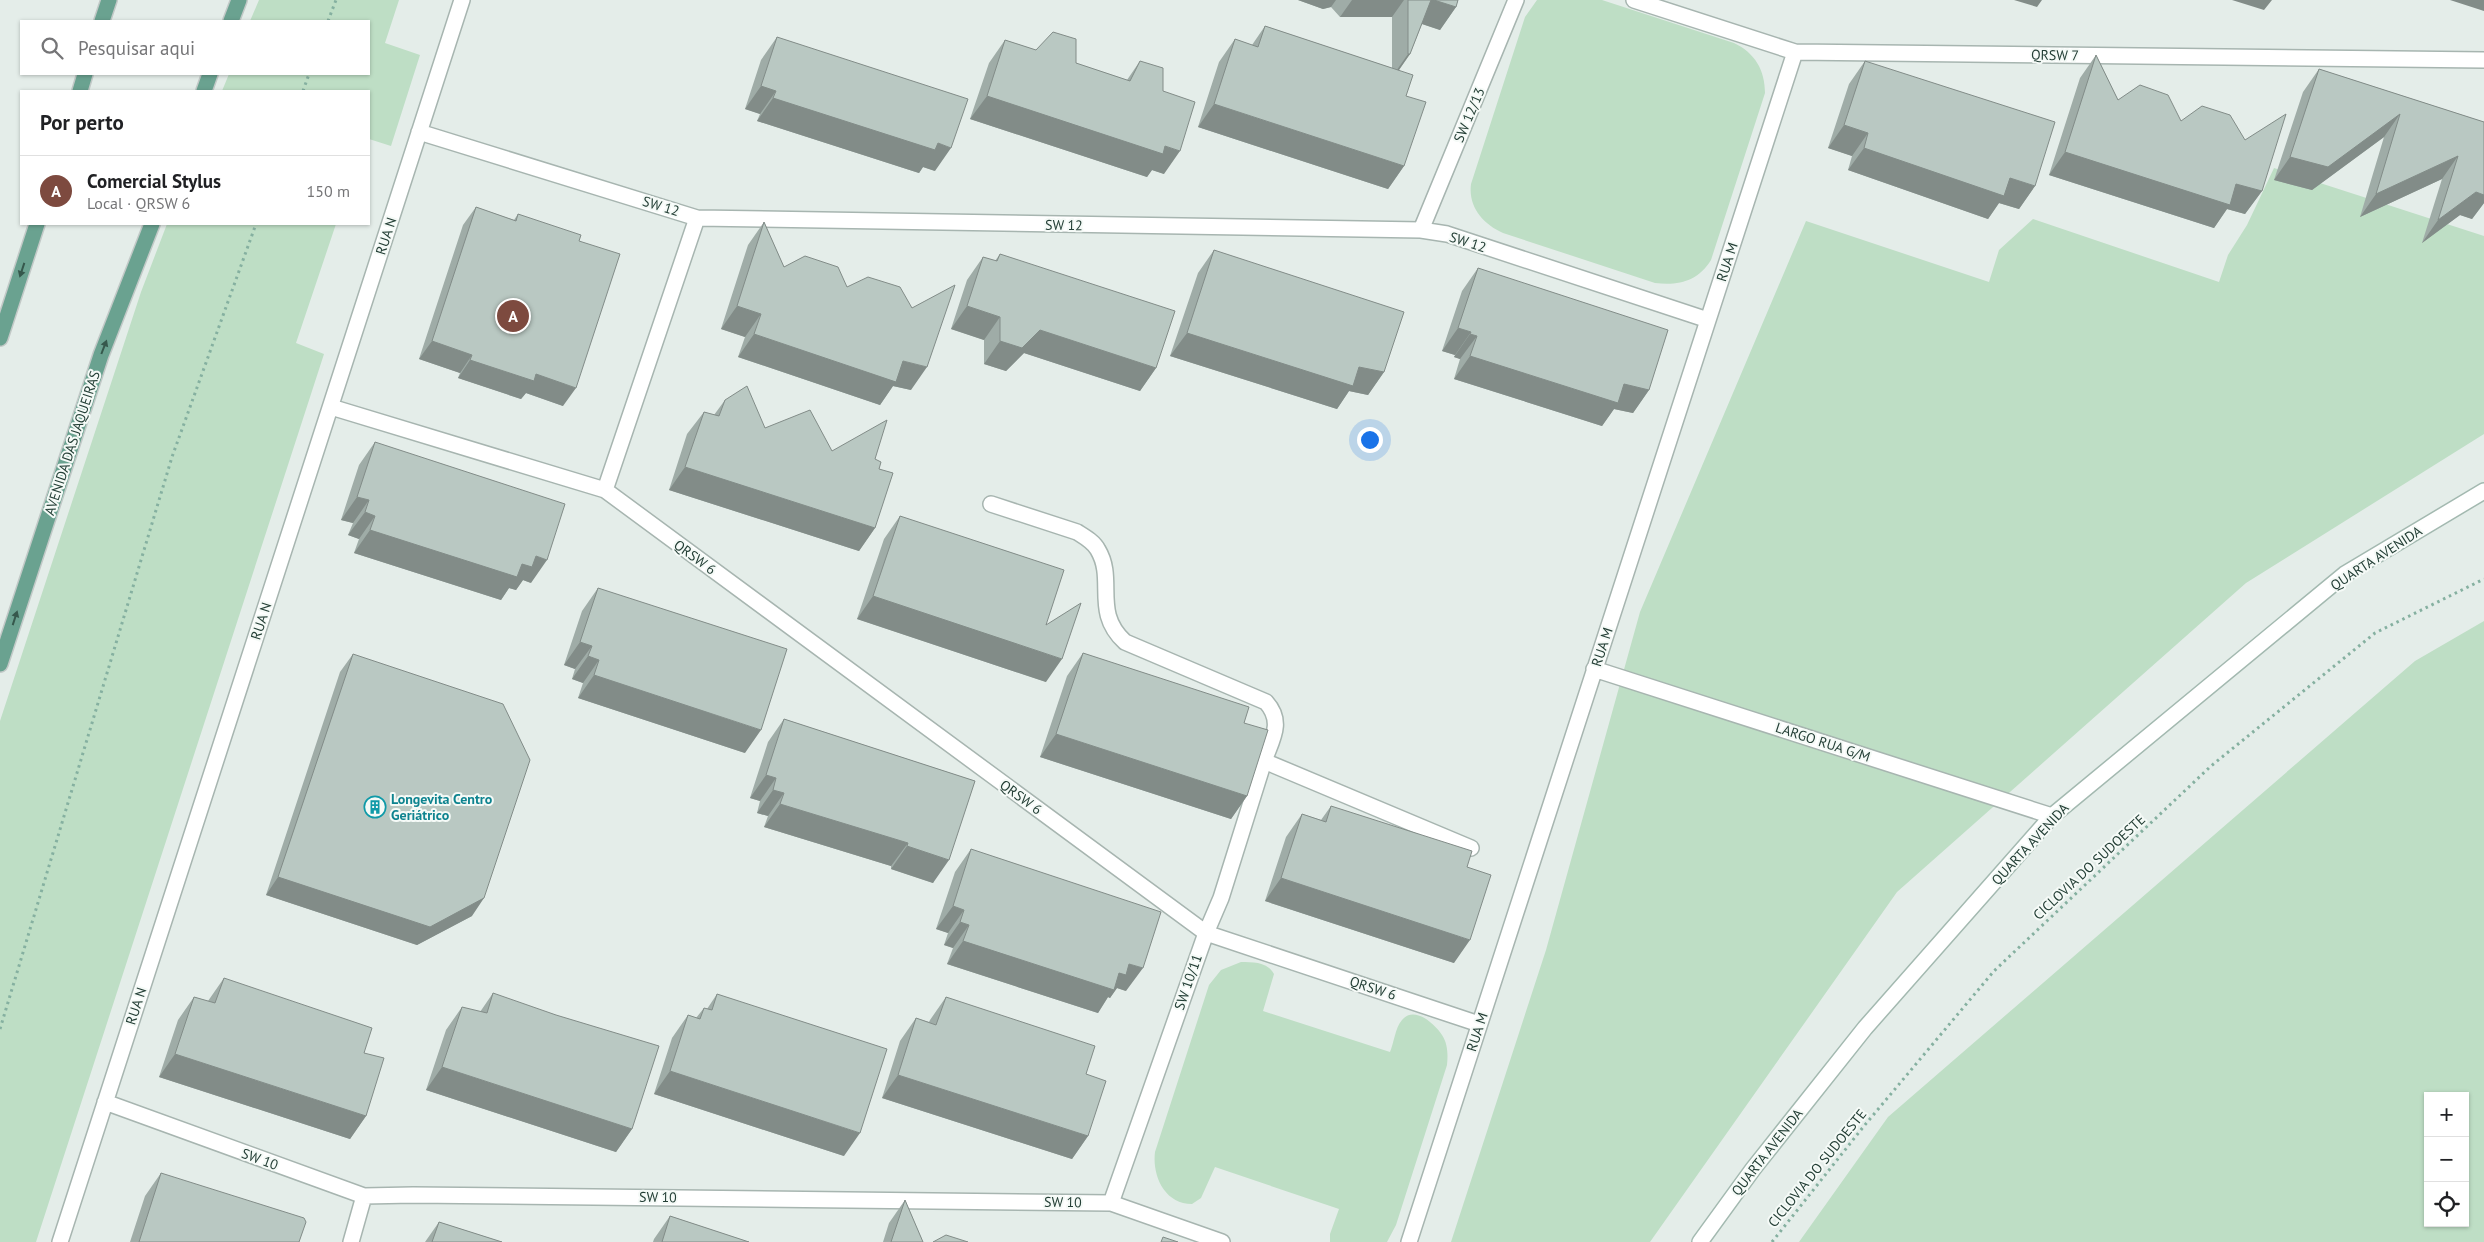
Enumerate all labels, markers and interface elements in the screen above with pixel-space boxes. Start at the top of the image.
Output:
search box [20,20,370,75]
icon: search [38,34,66,62]
text: Pesquisar aqui [78,36,195,60]
street label: QRSW 7 [2031,46,2079,64]
street label: SW 12/13 [1449,85,1489,145]
text: Por perto [40,109,124,136]
text: Comercial Stylus [87,169,221,193]
text: A [51,181,61,201]
text: 150 m [307,181,350,201]
street label: SW 12 [640,192,682,220]
text: Local · QRSW 6 [87,193,190,213]
street label: RUA N [372,215,400,257]
street label: SW 12 [1045,216,1083,234]
street label: SW 12 [1447,228,1489,256]
street label: RUA M [1712,240,1742,284]
one-way arrow [18,263,26,278]
pin: A [497,297,529,335]
one-way arrow [100,339,108,354]
street label: AVENIDA DAS JAQUEIRAS [40,369,104,517]
your location [1357,427,1383,453]
street label: QUARTA AVENIDA [2327,521,2426,594]
street label: QRSW 6 [670,536,720,578]
street label: RUA N [247,600,275,642]
one-way arrow [12,610,19,625]
street label: RUA M [1587,625,1617,669]
street label: LARGO RUA G/M [1773,718,1873,766]
street label: QRSW 6 [996,776,1046,818]
place label: Longevita Centro Geriátrico [391,790,493,824]
building icon: Longevita Centro Geriátrico [363,795,387,819]
street label: QUARTA AVENIDA [1987,799,2073,889]
street label: CICLOVIA DO SUDOESTE [2029,810,2149,924]
street label: SW 10/11 [1170,952,1206,1012]
street label: QRSW 6 [1347,972,1399,1004]
street label: RUA N [122,985,150,1027]
street label: RUA M [1462,1010,1492,1054]
map controls [2424,1092,2469,1227]
button: + [2424,1092,2469,1137]
street label: QUARTA AVENIDA [1727,1104,1807,1199]
street label: CICLOVIA DO SUDOESTE [1764,1105,1870,1231]
button: − [2424,1137,2469,1182]
street label: SW 10 [239,1144,281,1174]
button: locate [2424,1182,2469,1227]
street label: SW 10 [639,1188,677,1206]
street label: SW 10 [1044,1193,1082,1211]

